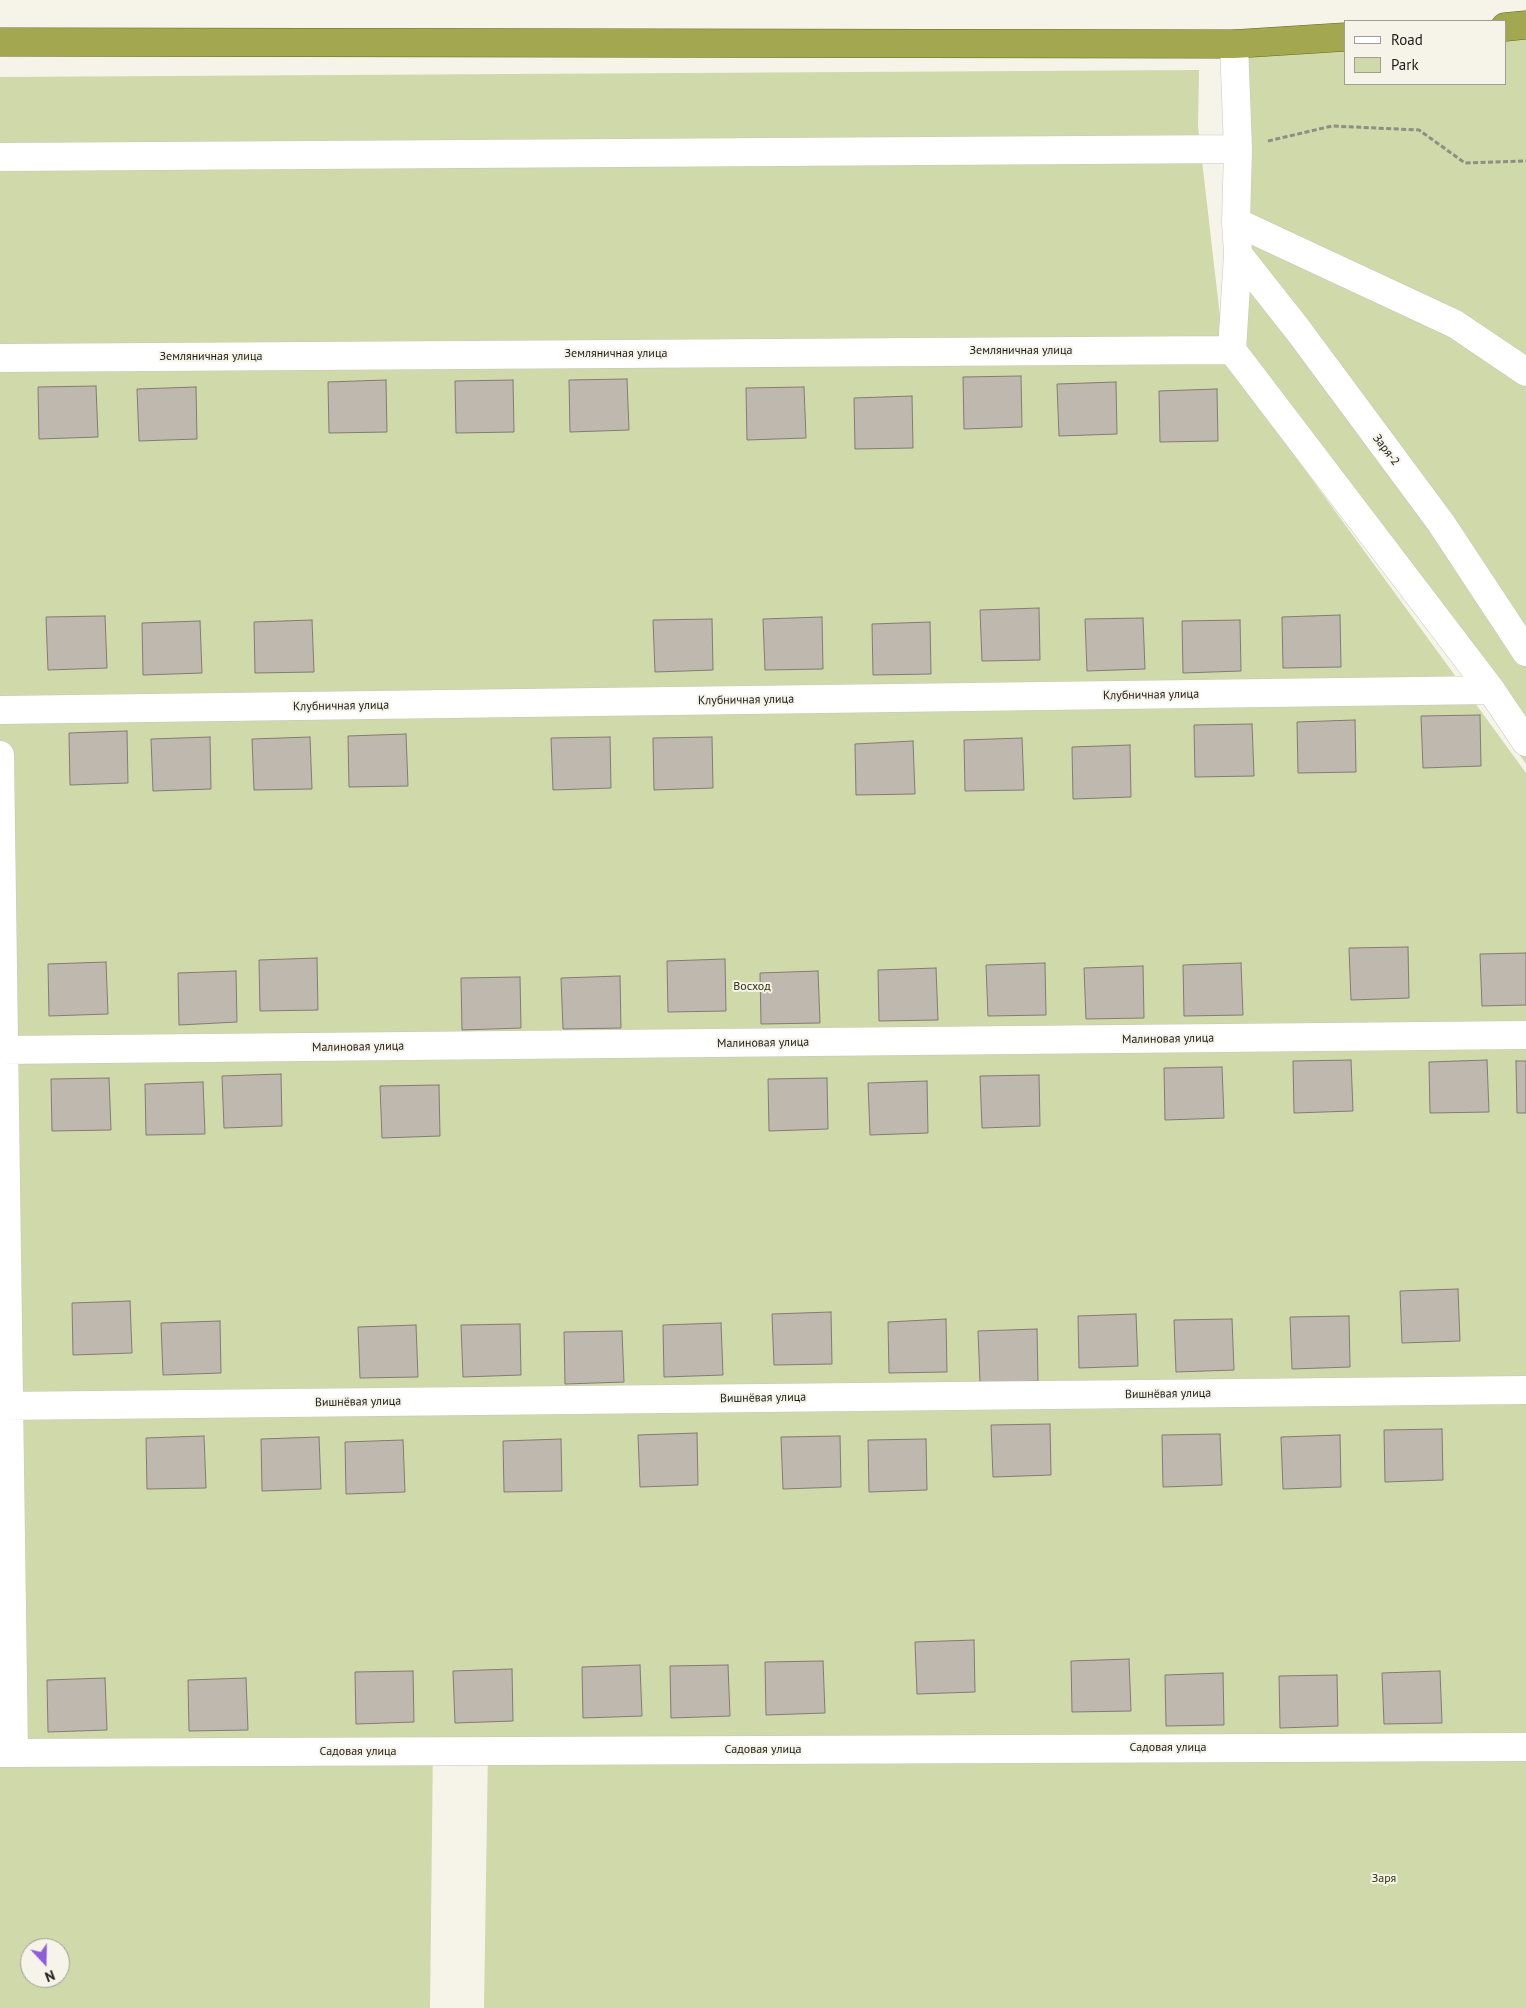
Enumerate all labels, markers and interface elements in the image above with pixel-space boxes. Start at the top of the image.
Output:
legend [1344,20,1506,85]
text: Road [1391,30,1423,49]
text: Park [1391,55,1419,74]
street label: Земляничная улица [970,344,1072,358]
street label: Земляничная улица [565,347,667,361]
street label: Земляничная улица [160,350,262,364]
street label: Заря-2 [1370,431,1402,469]
street label: Клубничная улица [1103,687,1199,703]
street label: Клубничная улица [698,692,794,708]
street label: Клубничная улица [293,698,389,714]
park label: Восход [733,980,771,994]
street label: Малиновая улица [1122,1031,1214,1047]
street label: Малиновая улица [717,1035,809,1051]
street label: Малиновая улица [312,1039,404,1055]
street label: Вишнёвая улица [1125,1386,1211,1402]
street label: Вишнёвая улица [720,1390,806,1406]
street label: Вишнёвая улица [315,1394,401,1410]
street label: Садовая улица [1129,1741,1207,1755]
street label: Садовая улица [724,1743,802,1757]
street label: Садовая улица [319,1745,397,1759]
park label: Заря [1372,1872,1396,1886]
north arrow [20,1938,70,1988]
text: N [43,1966,58,1986]

